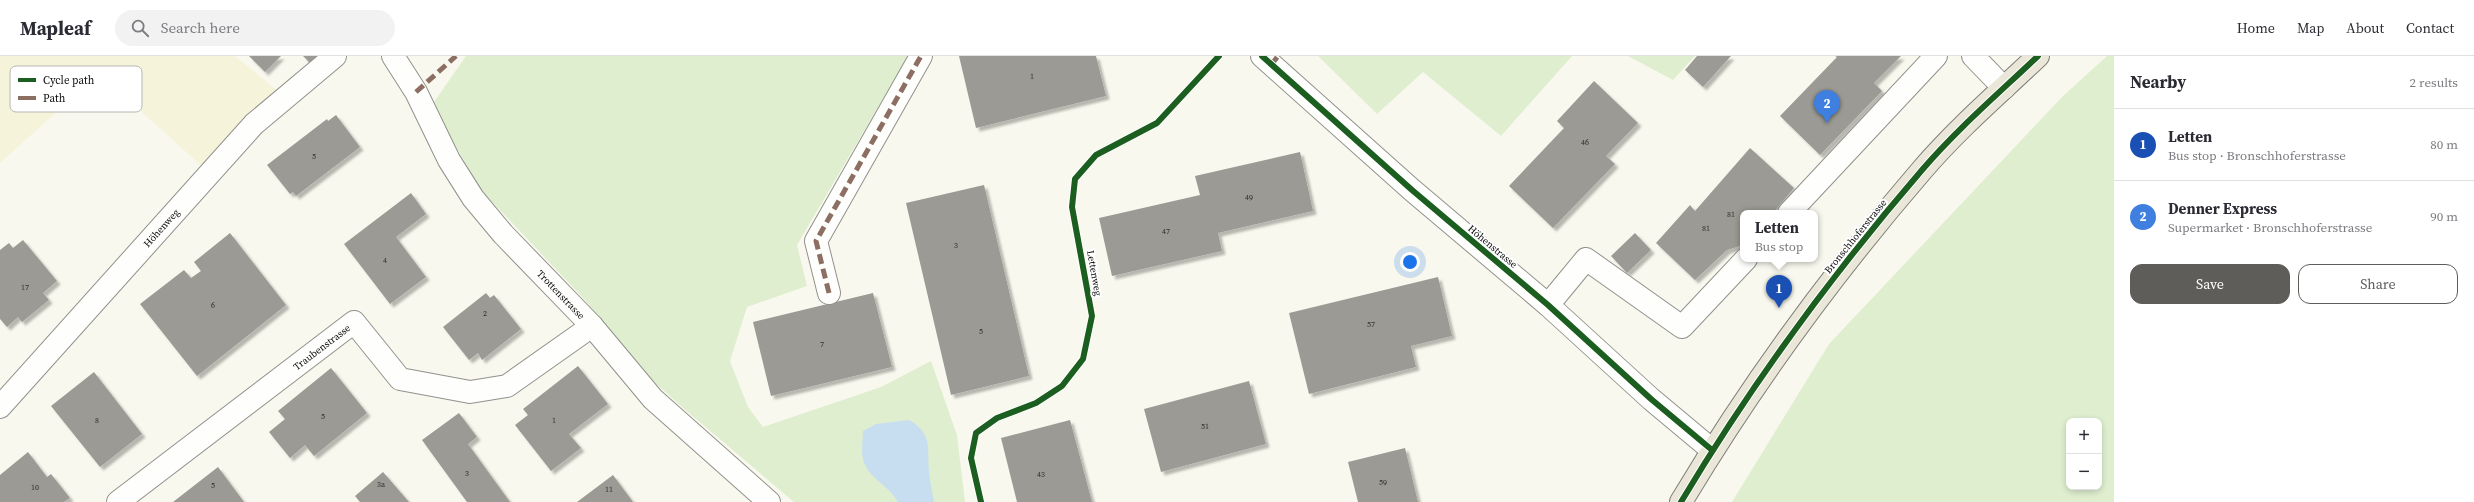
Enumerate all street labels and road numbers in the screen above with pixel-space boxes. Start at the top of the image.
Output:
street label: Bronschhoferstrasse [1821,197,1889,276]
street label: Höhenweg [141,206,182,250]
street label: Höhenstrasse [1465,222,1520,271]
street label: Lettenweg [1084,249,1105,297]
street label: Trottenstrasse [534,267,588,322]
street label: Traubenstrasse [291,321,353,373]

